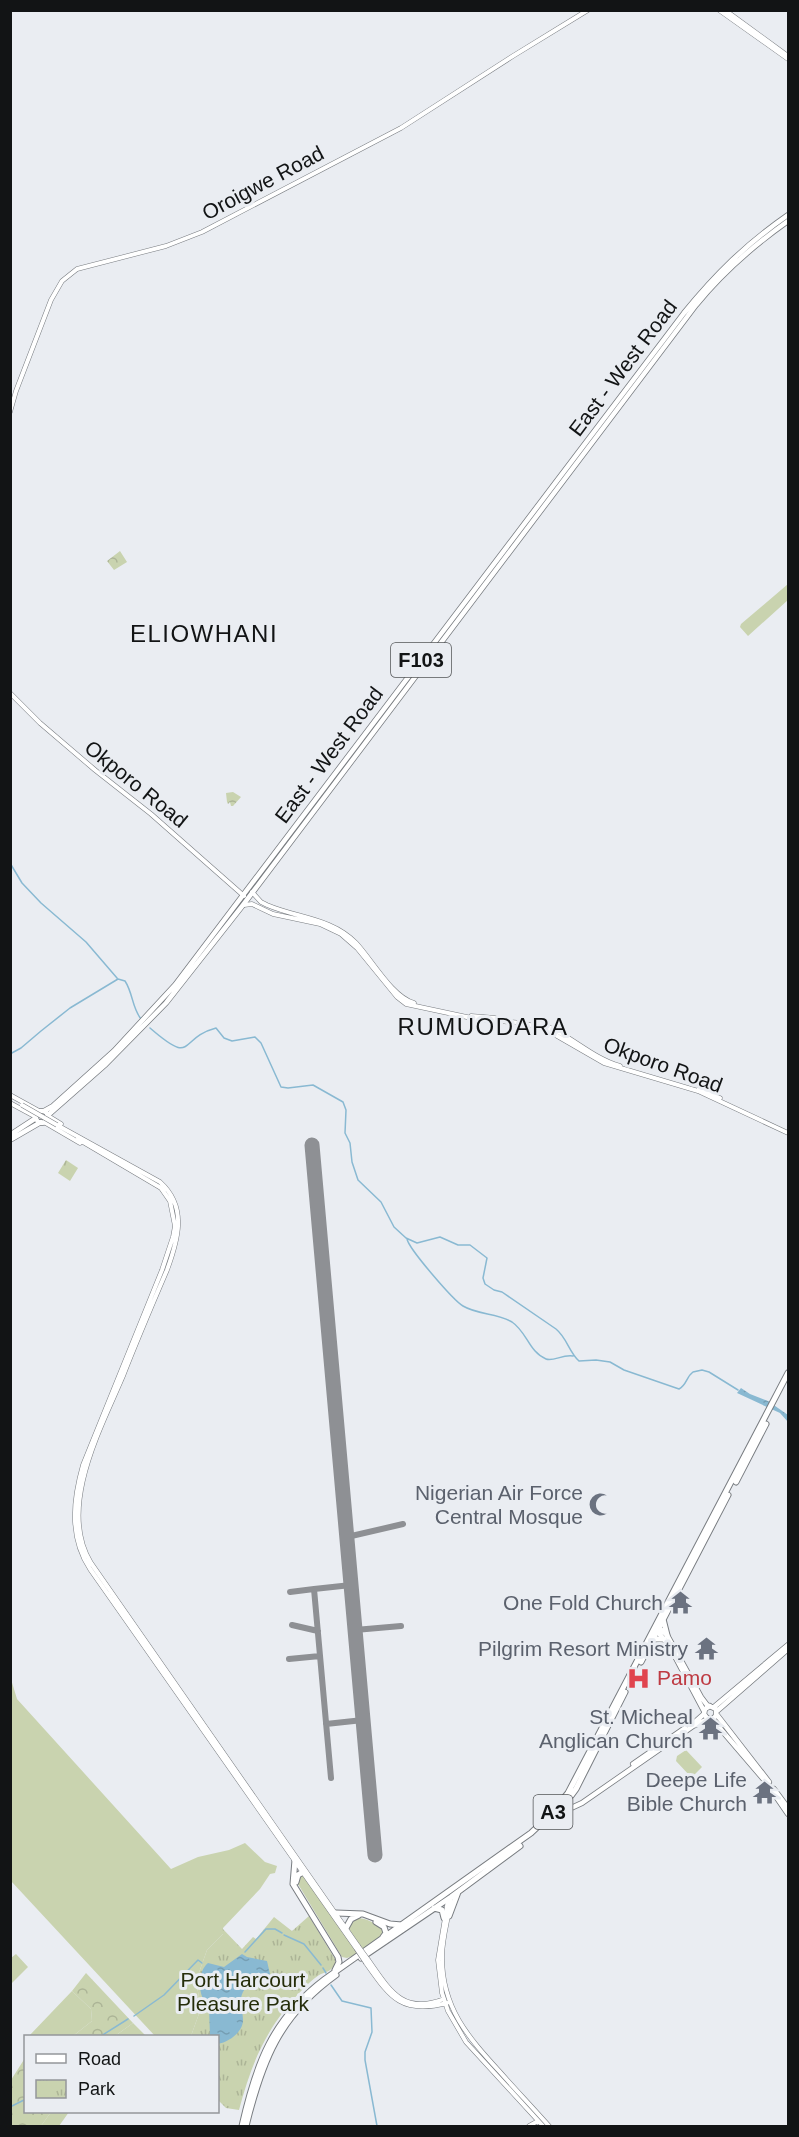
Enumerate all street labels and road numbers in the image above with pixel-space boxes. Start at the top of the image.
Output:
street label: Oroigwe Road [198,141,327,224]
street label: East - West Road [564,295,681,440]
road number: F103 [391,643,451,677]
street label: East - West Road [270,682,387,827]
street label: Okporo Road [81,735,192,832]
street label: Okporo Road [601,1032,726,1097]
road number: A3 [534,1795,572,1829]

